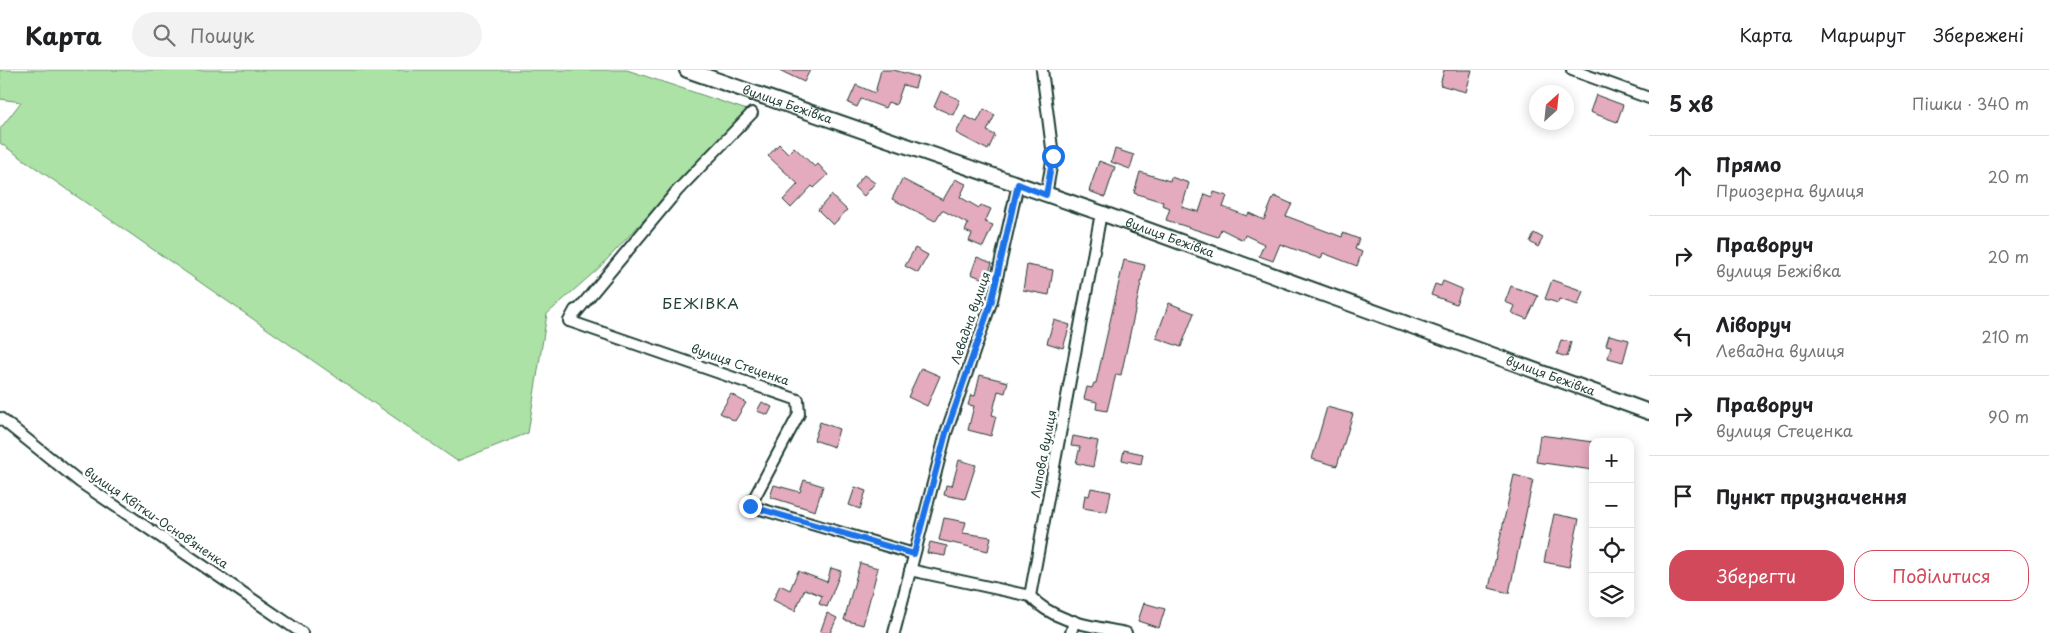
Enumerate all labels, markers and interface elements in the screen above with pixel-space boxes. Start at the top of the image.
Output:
search box [132,12,482,57]
text: Карта [25,17,102,53]
icon: search [150,21,178,49]
text: Пошук [190,21,254,49]
text: Карта [1739,21,1792,48]
text: Маршрут [1820,21,1905,48]
text: Збережені [1933,21,2024,48]
street label: вулиця Бежівка [740,80,835,128]
north arrow [1529,85,1574,130]
text: 5 хв [1669,87,1713,119]
text: Пішки · 340 m [1912,91,2029,115]
route start [1042,145,1065,168]
text: Прямо [1716,150,1781,178]
icon: ahead [1669,162,1697,190]
text: 20 m [1988,164,2029,188]
text: Приозерна вулиця [1716,178,1864,202]
street label: вулиця Бежівка [1123,213,1218,262]
text: Праворуч [1716,230,1813,258]
icon: right [1669,242,1697,270]
text: 20 m [1988,244,2029,268]
text: вулиця Бежівка [1716,258,1841,282]
street label: Левадна вулиця [946,269,994,366]
district label: БЕЖІВКА [662,291,740,314]
text: Ліворуч [1716,310,1792,338]
icon: left [1669,322,1697,350]
text: 210 m [1981,324,2029,348]
text: Левадна вулиця [1716,338,1845,362]
street label: вулиця Стеценка [689,339,792,389]
street label: вулиця Бежівка [1503,351,1598,400]
text: Праворуч [1716,390,1813,418]
icon: right [1669,402,1697,430]
text: 90 m [1988,404,2029,428]
street label: Липова вулиця [1026,408,1060,499]
text: вулиця Стеценка [1716,418,1853,442]
map controls [1589,438,1634,618]
button: + [1589,438,1634,483]
street label: вулиця Квітки-Основʼяненка [81,462,233,573]
icon: arrive [1669,482,1697,510]
text: Пункт призначення [1716,482,1907,510]
button: − [1589,483,1634,528]
route end [739,495,762,518]
button: locate [1589,528,1634,573]
button: Зберегти [1669,550,1844,601]
button: Поділитися [1854,550,2029,601]
button: layers [1589,573,1634,618]

